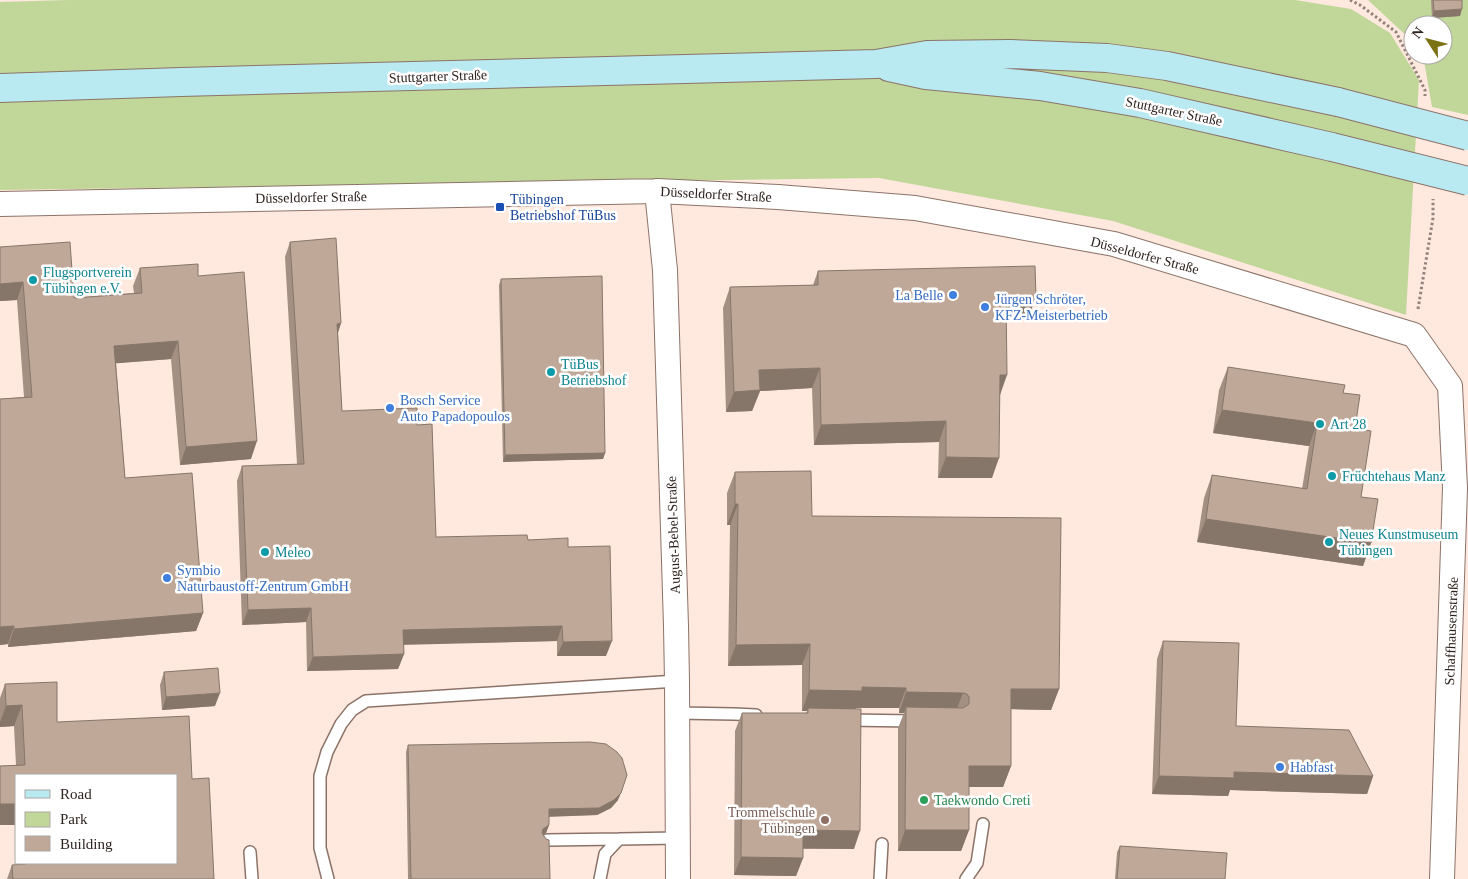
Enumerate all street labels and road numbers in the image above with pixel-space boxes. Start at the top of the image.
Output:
street label: Stuttgarter Straße [389,67,487,86]
street label: Stuttgarter Straße [1124,94,1224,129]
street label: Düsseldorfer Straße [660,184,772,205]
street label: Düsseldorfer Straße [255,189,367,206]
street label: Düsseldorfer Straße [1089,234,1201,277]
street label: August-Bebel-Straße [664,476,683,594]
street label: Schaffhausenstraße [1442,576,1461,686]

